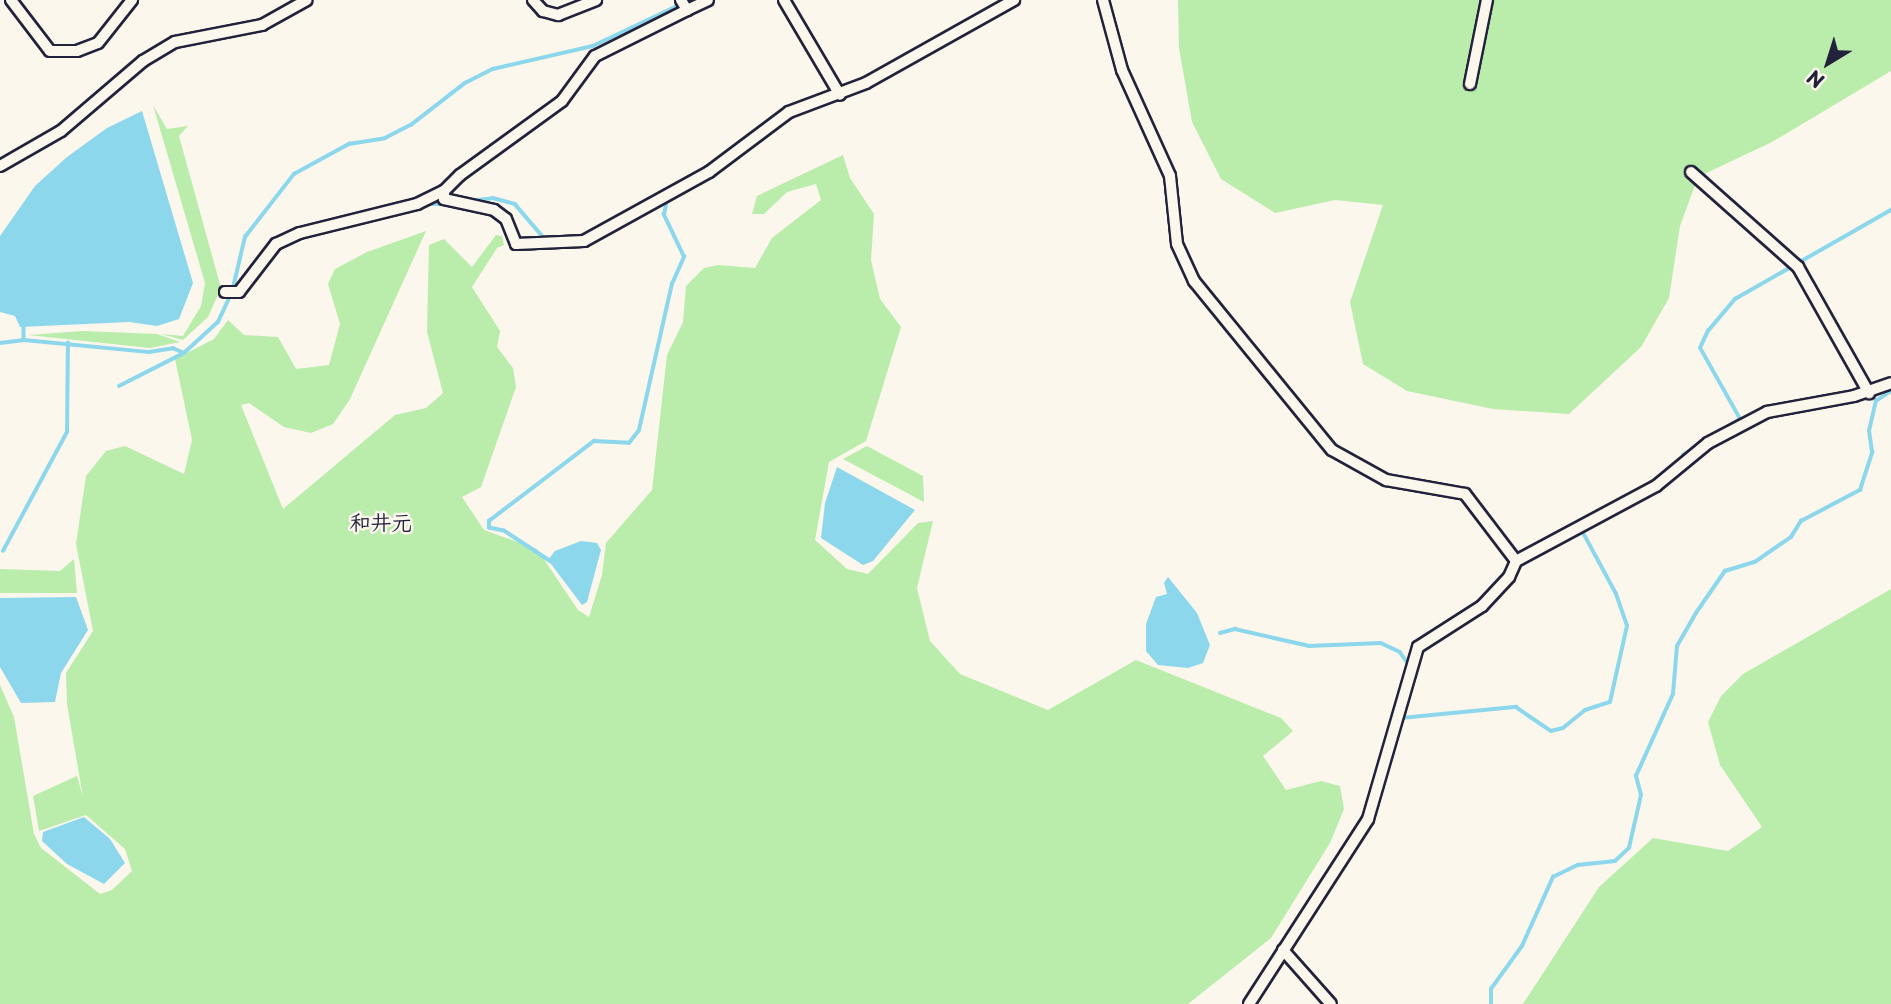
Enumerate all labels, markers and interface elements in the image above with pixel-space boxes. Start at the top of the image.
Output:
north arrow [1793,28,1863,98]
text: N [1801,64,1830,95]
district label: 和井元 [350,508,412,534]

